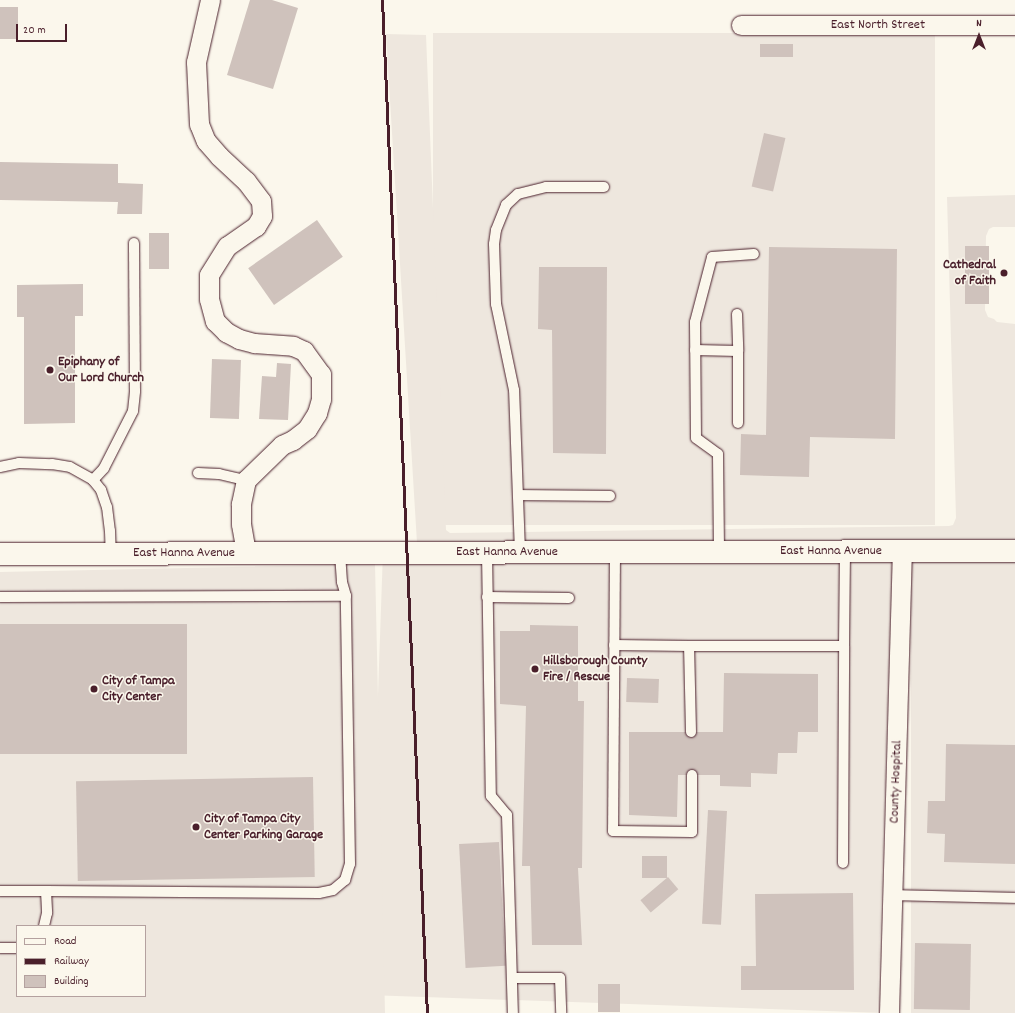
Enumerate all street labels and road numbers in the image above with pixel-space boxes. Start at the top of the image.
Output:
street label: East North Street [831,17,925,33]
street label: East Hanna Avenue [780,543,882,559]
street label: East Hanna Avenue [456,544,558,560]
street label: East Hanna Avenue [133,545,235,561]
street label: County Hospital [886,740,906,824]

